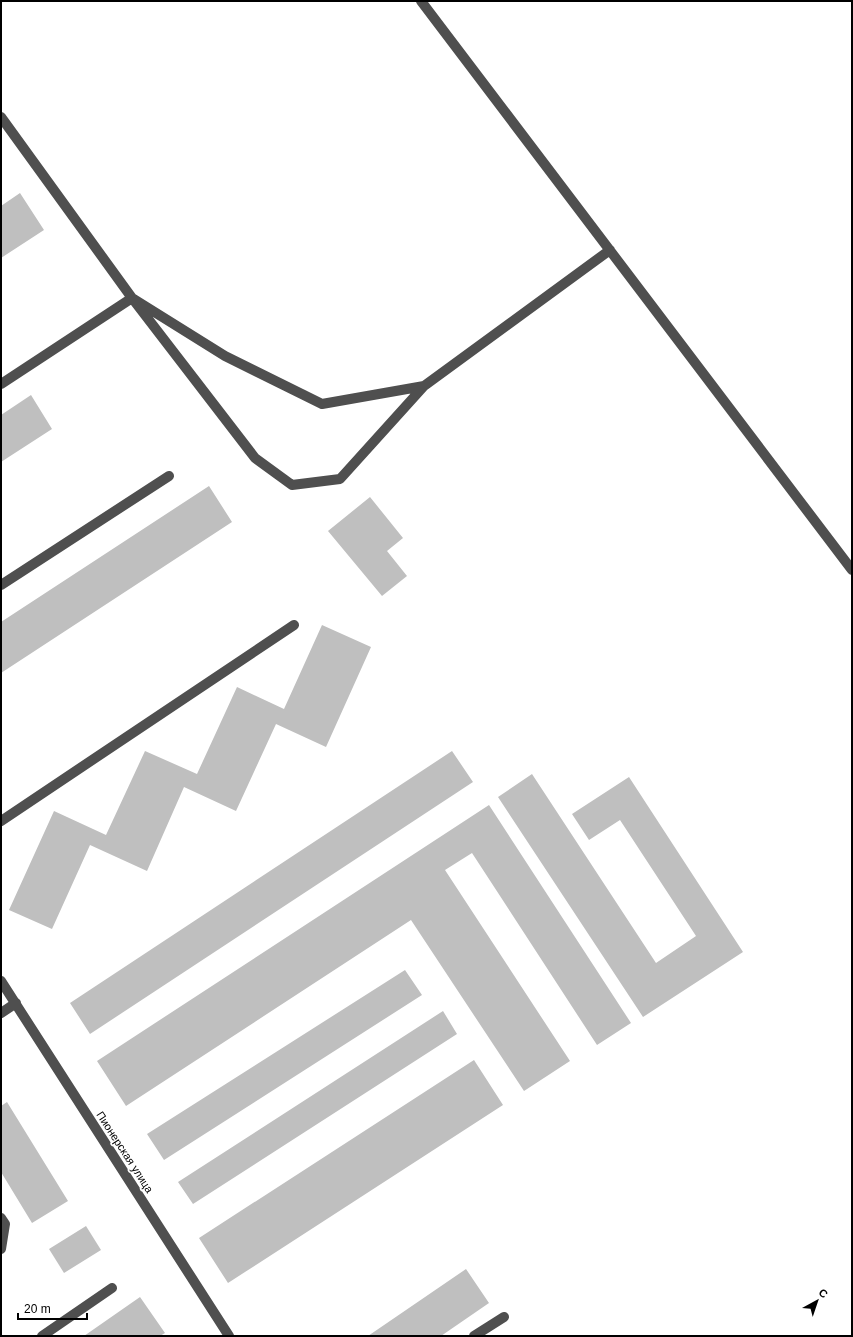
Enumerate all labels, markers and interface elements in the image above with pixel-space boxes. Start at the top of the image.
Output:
street label: Пионерская улица [94,1109,156,1196]
north arrow [797,1281,837,1321]
text: С [817,1286,830,1301]
scale bar [18,1295,87,1321]
text: 20 m [24,1302,51,1316]

